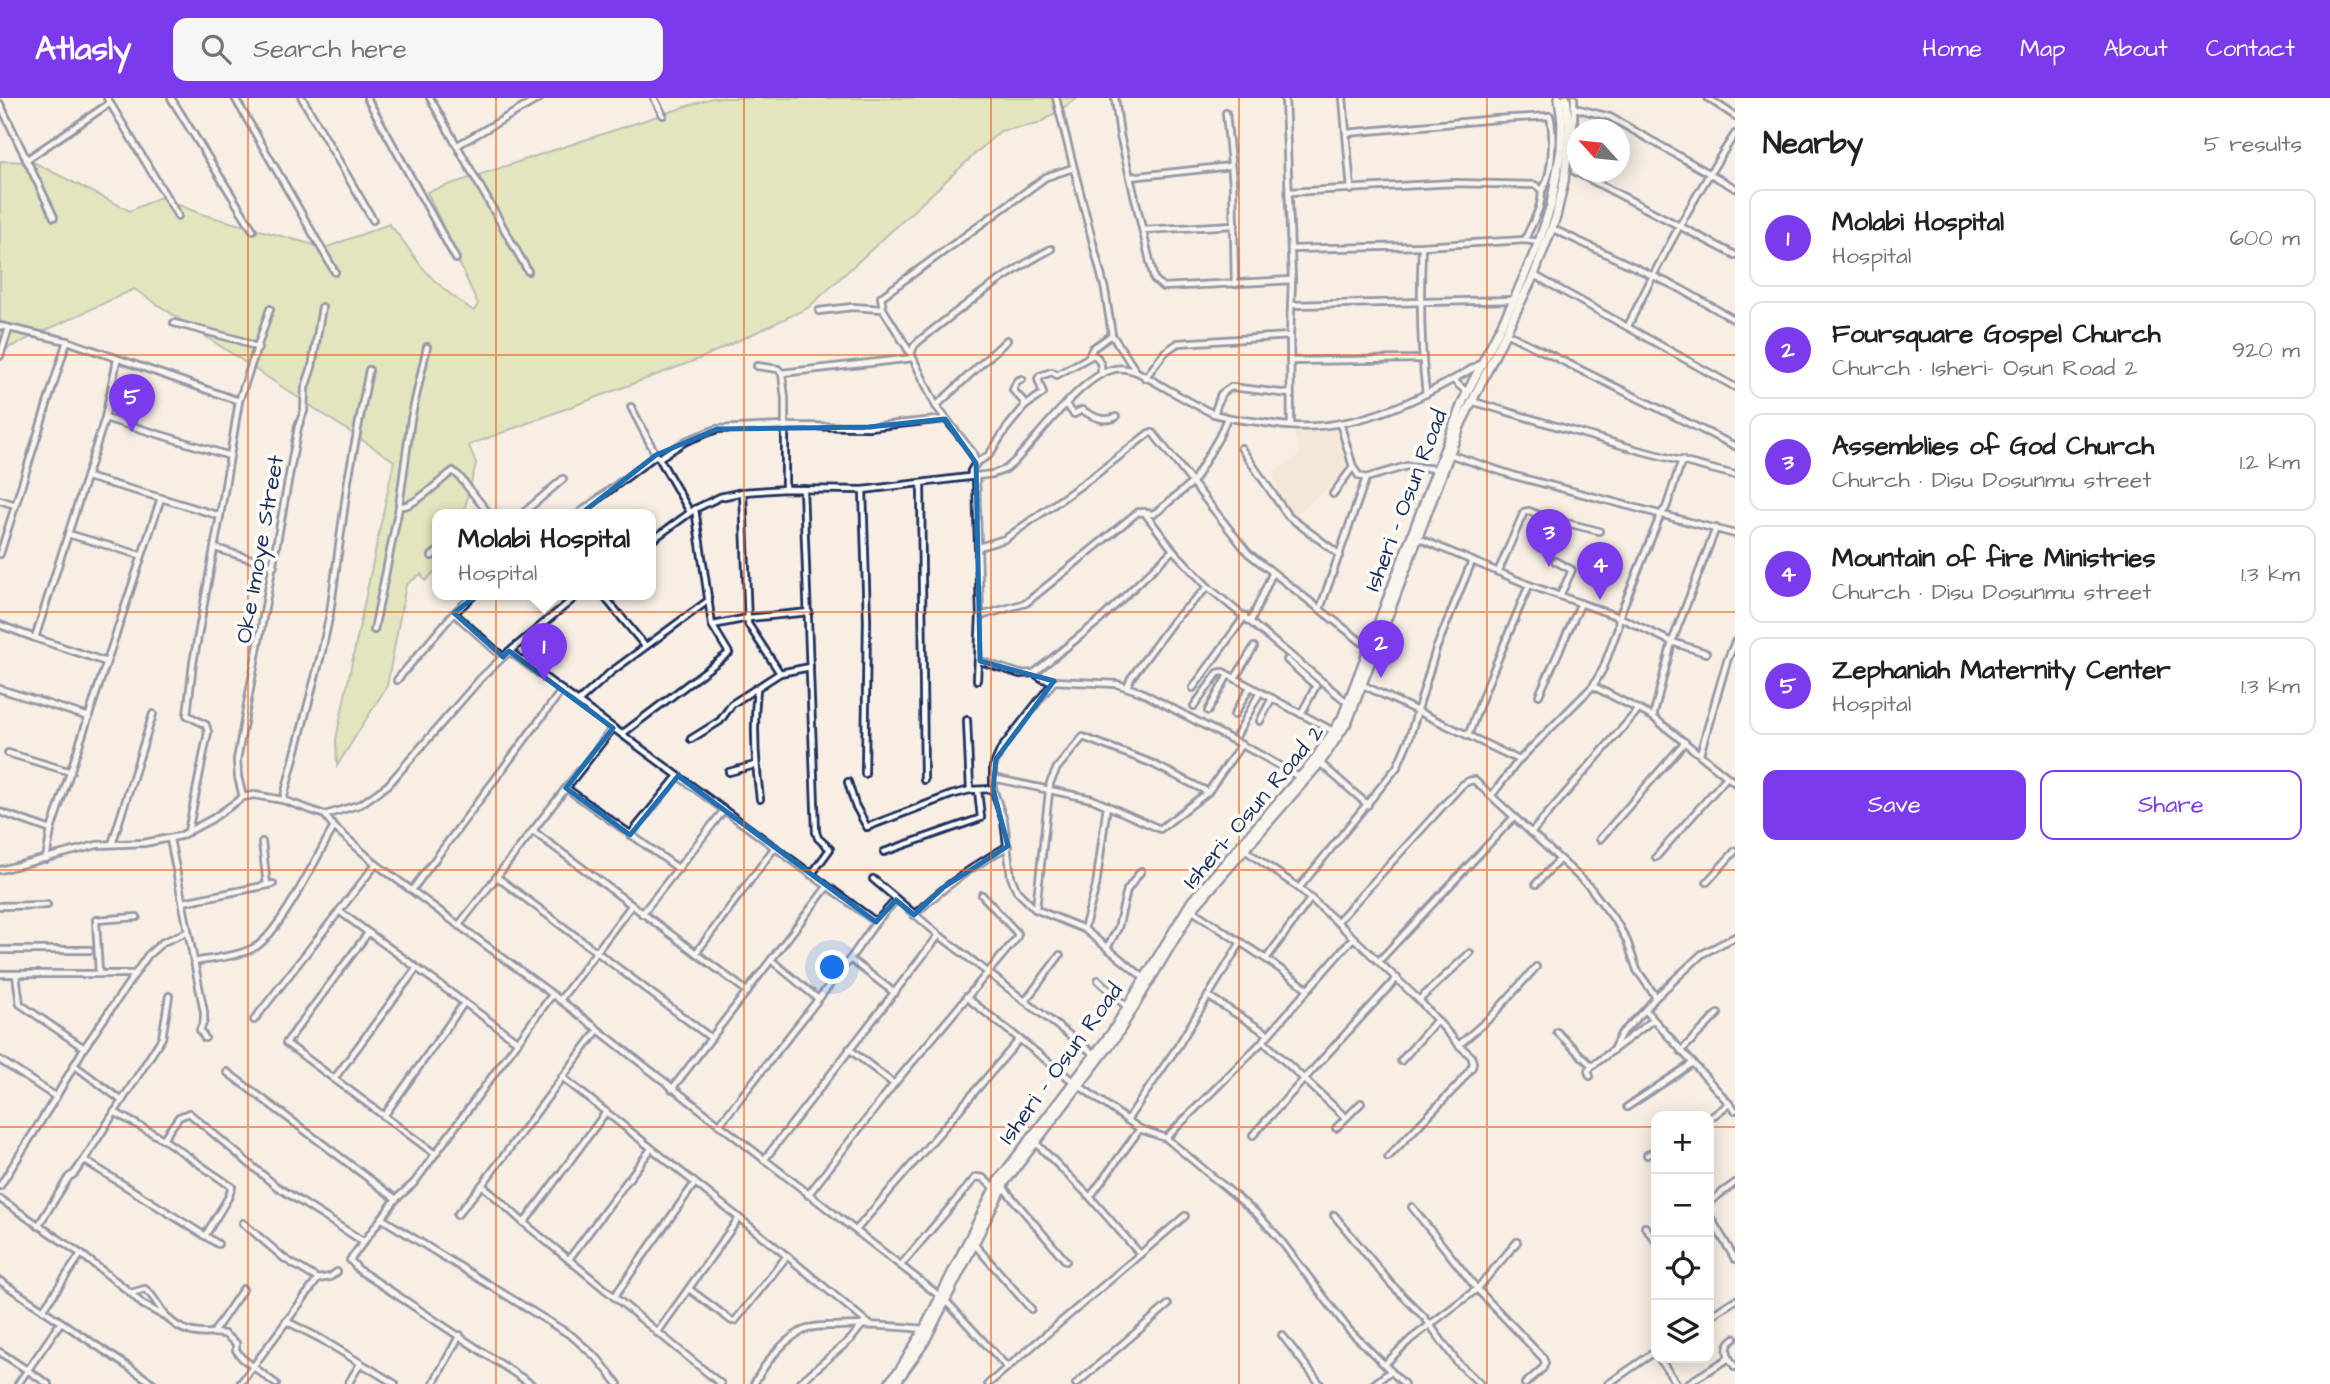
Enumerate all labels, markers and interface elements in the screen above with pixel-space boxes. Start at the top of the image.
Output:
search box [173,18,663,81]
text: Atlasly [35,26,131,72]
icon: search [197,30,235,68]
text: Search here [253,31,407,67]
text: Home [1922,32,1982,66]
text: Map [2020,32,2065,66]
text: About [2103,32,2168,66]
text: Contact [2206,32,2295,66]
north arrow [1567,119,1630,182]
text: Nearby [1763,123,1863,165]
text: 5 results [2204,128,2302,160]
text: Molabi Hospital [1832,204,2004,240]
text: 1 [1787,222,1789,254]
text: 600 m [2229,222,2300,254]
text: Hospital [1832,240,1911,272]
text: Foursquare Gospel Church [1832,316,2161,352]
text: 2 [1781,334,1795,366]
text: 920 m [2232,334,2300,366]
text: Church · Isheri- Osun Road 2 [1832,352,2138,384]
pin: 5 [109,374,155,432]
street label: Isheri - Osun Road [1356,404,1455,596]
text: Assemblies of God Church [1832,428,2154,464]
text: 3 [1782,446,1794,478]
text: 1.2 km [2239,446,2300,478]
street label: Oke Imoye Street [228,452,293,646]
text: Church · Disu Dosunmu street [1832,464,2152,496]
popup [432,509,656,600]
pin: 3 [1526,509,1572,567]
text: Molabi Hospital [458,521,630,557]
text: Mountain of fire Ministries [1832,540,2155,576]
pin: 4 [1577,542,1623,600]
text: Hospital [458,557,537,589]
text: 4 [1780,558,1796,590]
text: 1.3 km [2241,558,2300,590]
text: Church · Disu Dosunmu street [1832,576,2152,608]
pin: 2 [1358,620,1404,678]
pin: 1 [521,623,567,681]
text: Zephaniah Maternity Center [1832,652,2171,688]
text: 5 [1780,670,1796,702]
text: 1.3 km [2241,670,2300,702]
text: Hospital [1832,688,1911,720]
street label: Isheri- Osun Road 2 [1175,717,1332,896]
button: Save [1763,770,2026,840]
button: Share [2040,770,2302,840]
your location [815,950,849,984]
street label: Isheri - Osun Road [991,976,1131,1151]
map controls [1651,1111,1714,1363]
button: + [1651,1111,1714,1174]
button: − [1651,1174,1714,1237]
button: locate [1651,1237,1714,1300]
button: layers [1651,1300,1714,1363]

